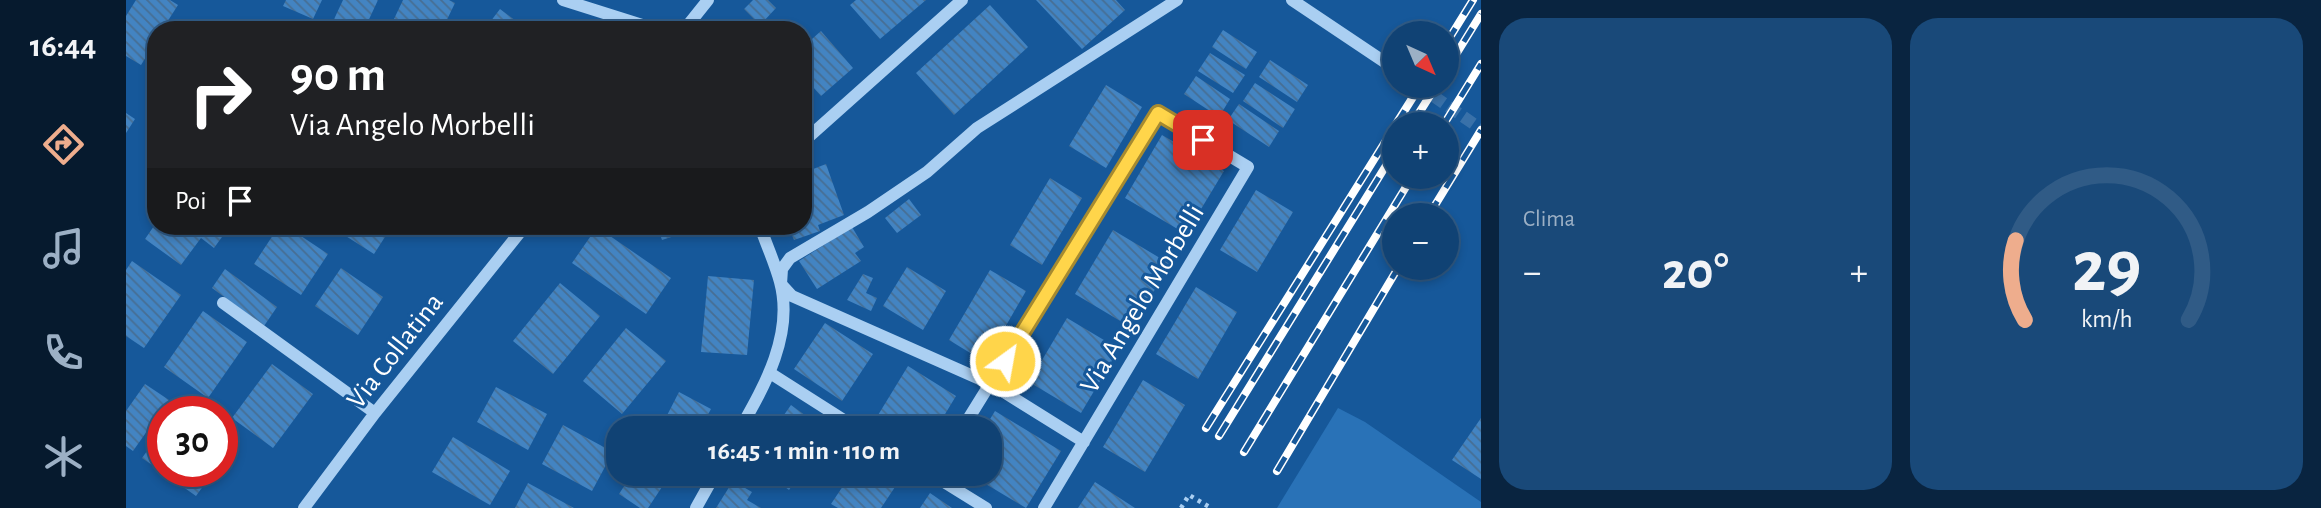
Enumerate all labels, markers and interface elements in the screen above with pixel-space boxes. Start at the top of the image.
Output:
north arrow [1382,21,1460,98]
map controls [1382,21,1459,280]
text: 16:44 [30,30,96,62]
icon: right [175,49,266,140]
text: 90 m [290,51,386,100]
text: Via Angelo Morbelli [290,109,535,141]
pin [1173,110,1233,170]
button: + [1382,112,1459,189]
icon: directions [39,120,88,169]
icon: arrive [1184,121,1222,159]
icon: arrive [221,182,259,220]
text: Poi [175,188,207,214]
street label: Via Angelo Morbelli [1076,200,1210,398]
button: − [1382,203,1459,280]
text: Clima [1523,208,1575,231]
icon: music [39,224,88,273]
text: 29 [2072,232,2141,305]
text: 20° [1662,246,1729,298]
text: − [1523,254,1541,292]
text: + [1850,254,1868,292]
street label: Via Collatina [342,288,449,414]
text: km/h [2081,307,2132,332]
position arrow [968,324,1042,398]
icon: phone [39,328,88,377]
speed limit sign: 30 [147,396,238,487]
icon: climate [39,432,88,481]
text: 16:45 · 1 min · 110 m [708,438,900,464]

